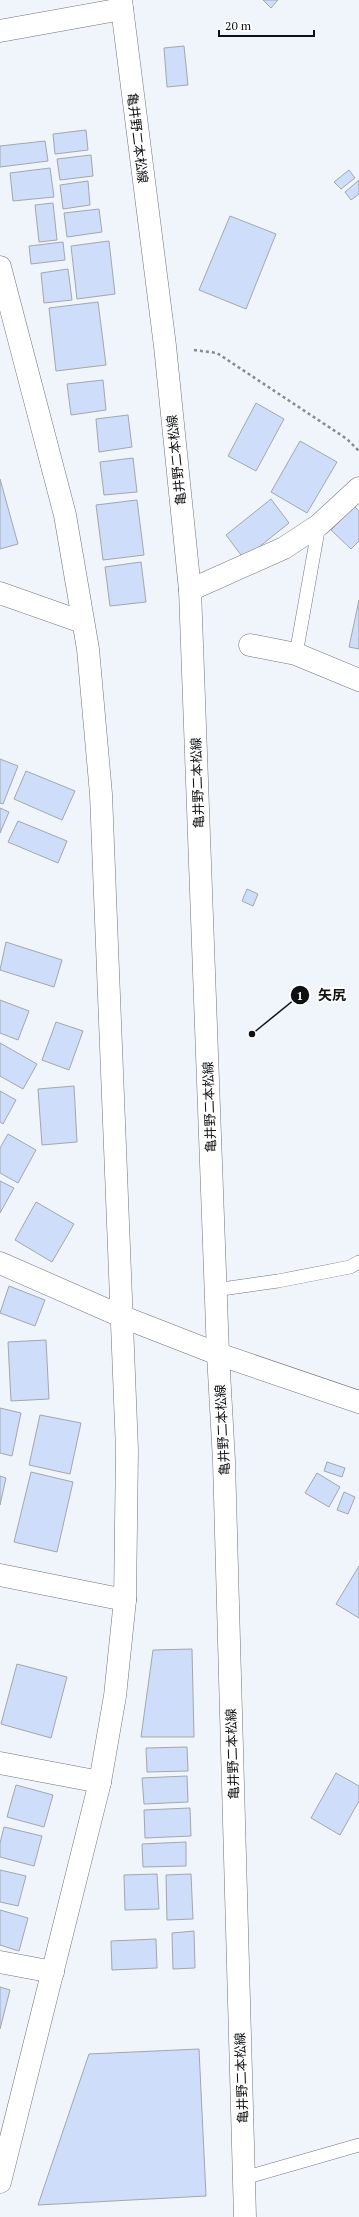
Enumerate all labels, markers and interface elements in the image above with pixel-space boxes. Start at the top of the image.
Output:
scale bar [219,12,314,38]
text: 20 m [225,18,252,33]
street label: 亀井野二本松線 [124,92,152,184]
street label: 亀井野二本松線 [162,414,190,506]
street label: 亀井野二本松線 [186,737,208,829]
callout: 矢尻 [290,982,354,1008]
text: 矢尻 [318,985,346,1004]
text: 1 [297,988,303,1003]
street label: 亀井野二本松線 [198,1061,220,1153]
street label: 亀井野二本松線 [211,1384,233,1476]
street label: 亀井野二本松線 [221,1708,243,1800]
street label: 亀井野二本松線 [230,2032,252,2124]

